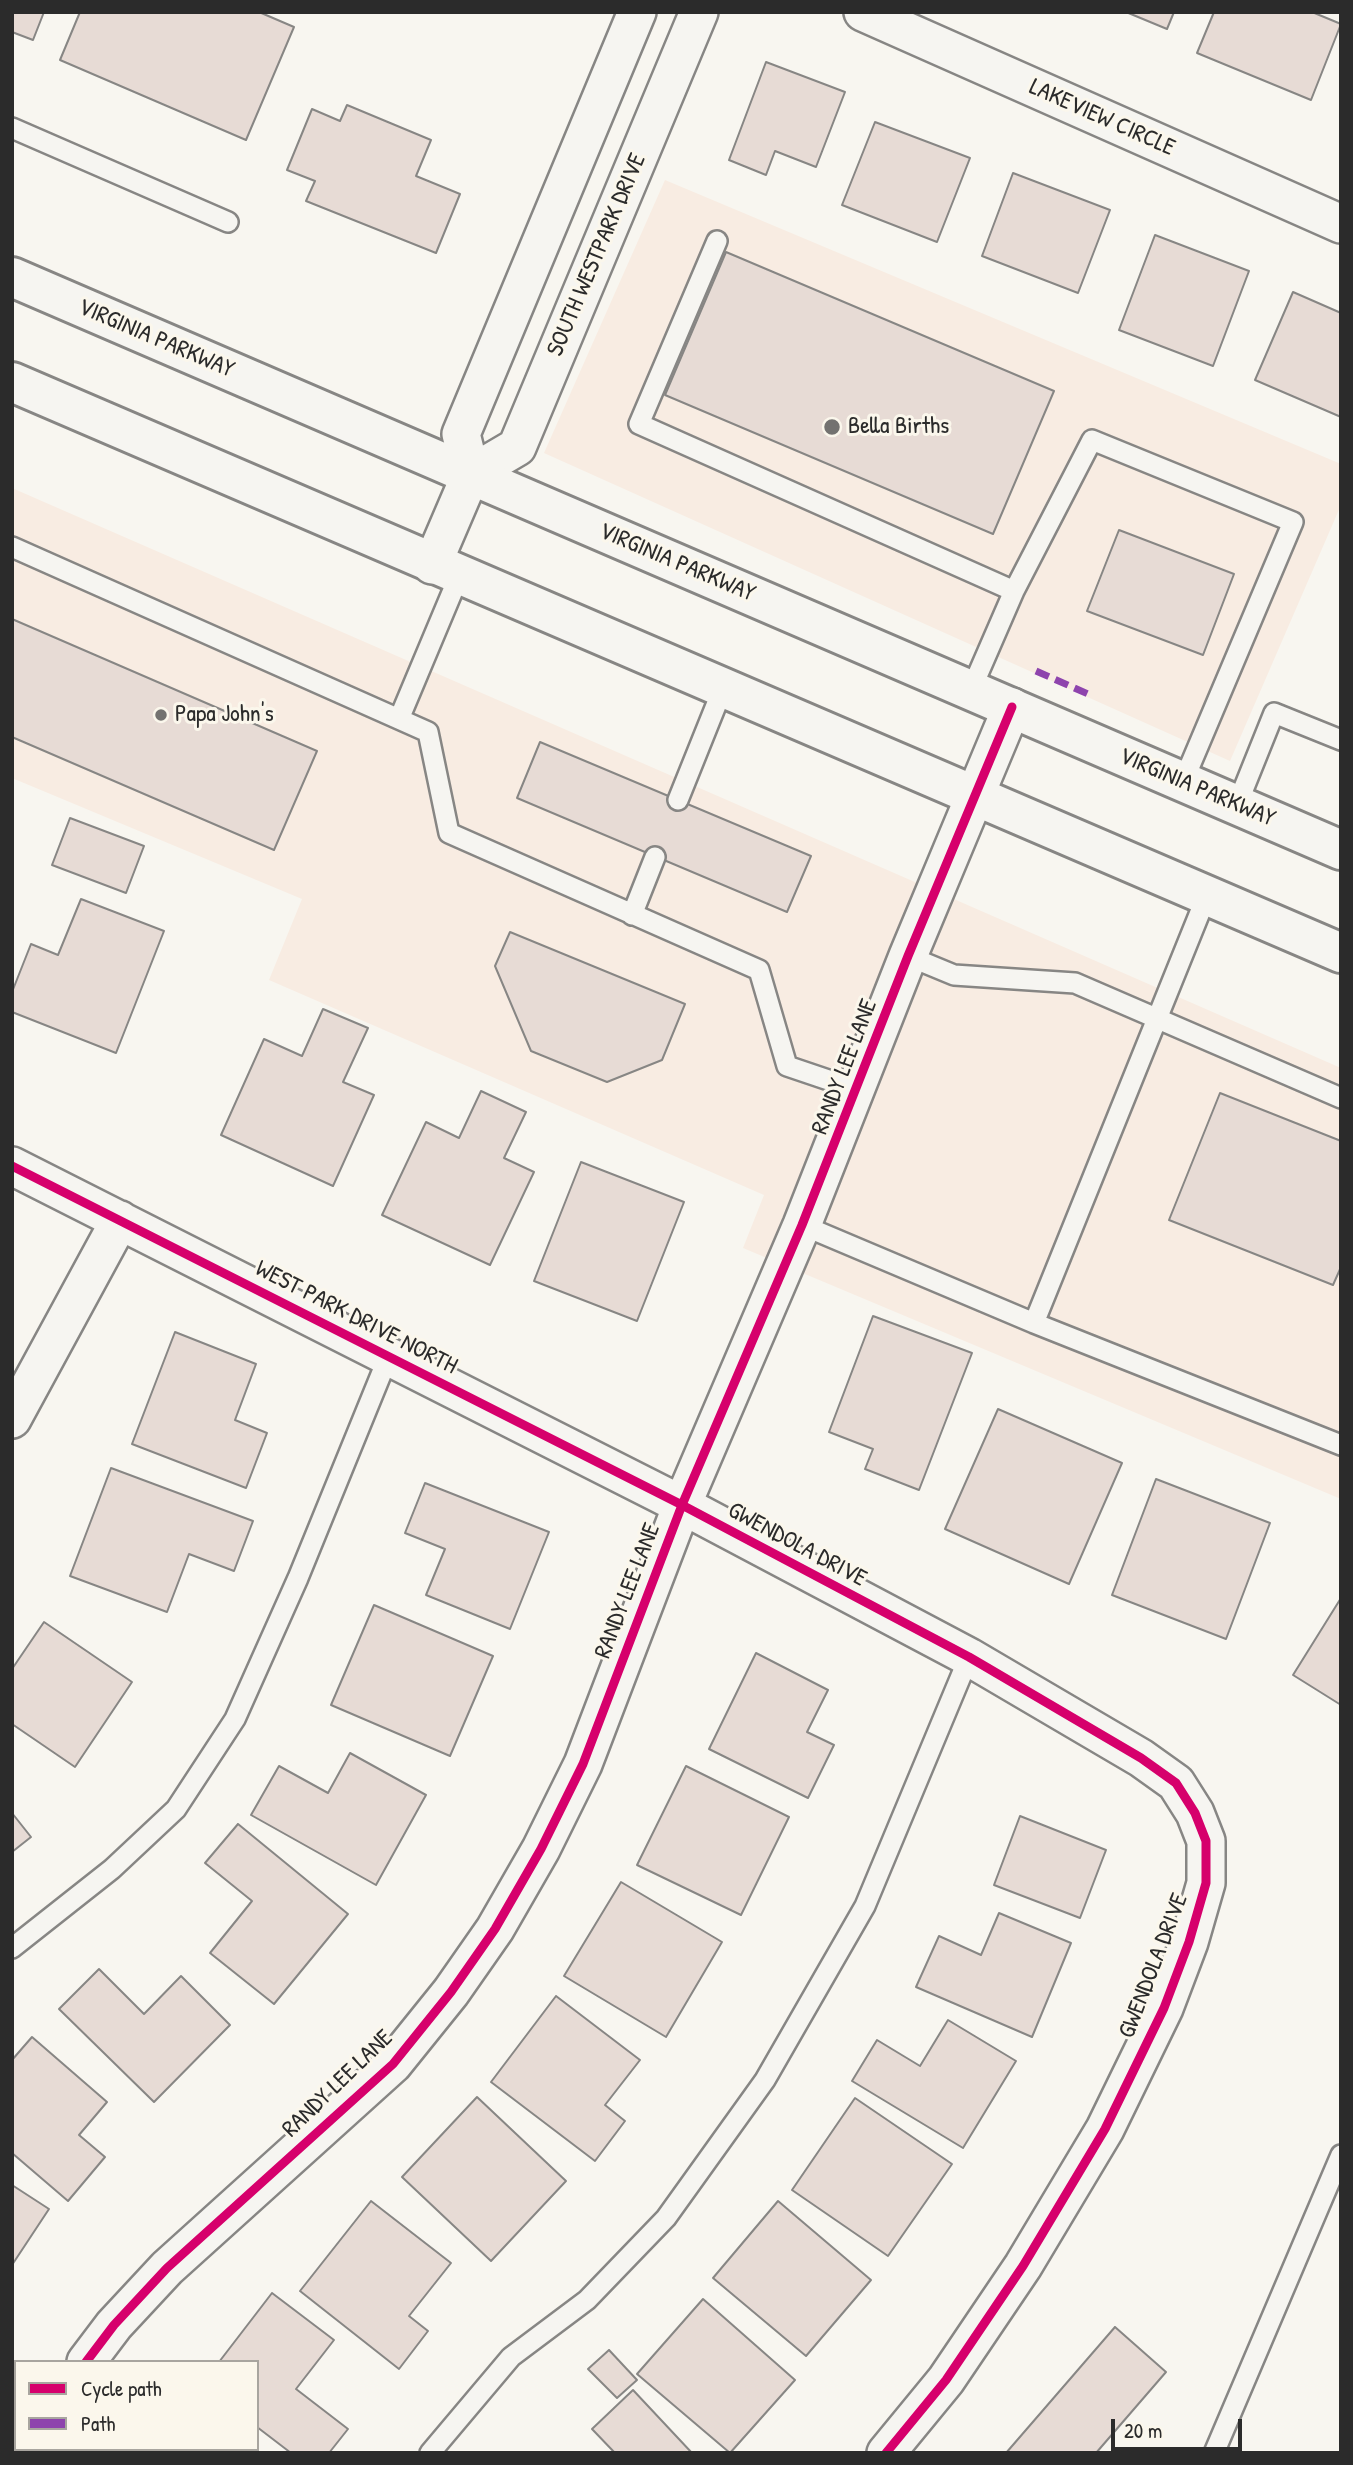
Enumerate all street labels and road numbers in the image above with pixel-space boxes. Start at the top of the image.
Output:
street label: LAKEVIEW CIRCLE [1025,73,1179,163]
street label: SOUTH WESTPARK DRIVE [541,149,653,361]
street label: VIRGINIA PARKWAY [74,293,238,385]
street label: VIRGINIA PARKWAY [595,517,759,609]
street label: VIRGINIA PARKWAY [1115,742,1279,834]
street label: RANDY LEE LANE [806,995,884,1139]
street label: WEST PARK DRIVE NORTH [250,1255,462,1381]
street label: GWENDOLA DRIVE [723,1496,871,1594]
street label: RANDY LEE LANE [589,1519,667,1663]
street label: GWENDOLA DRIVE [1113,1890,1195,2042]
street label: RANDY LEE LANE [277,2024,399,2144]

